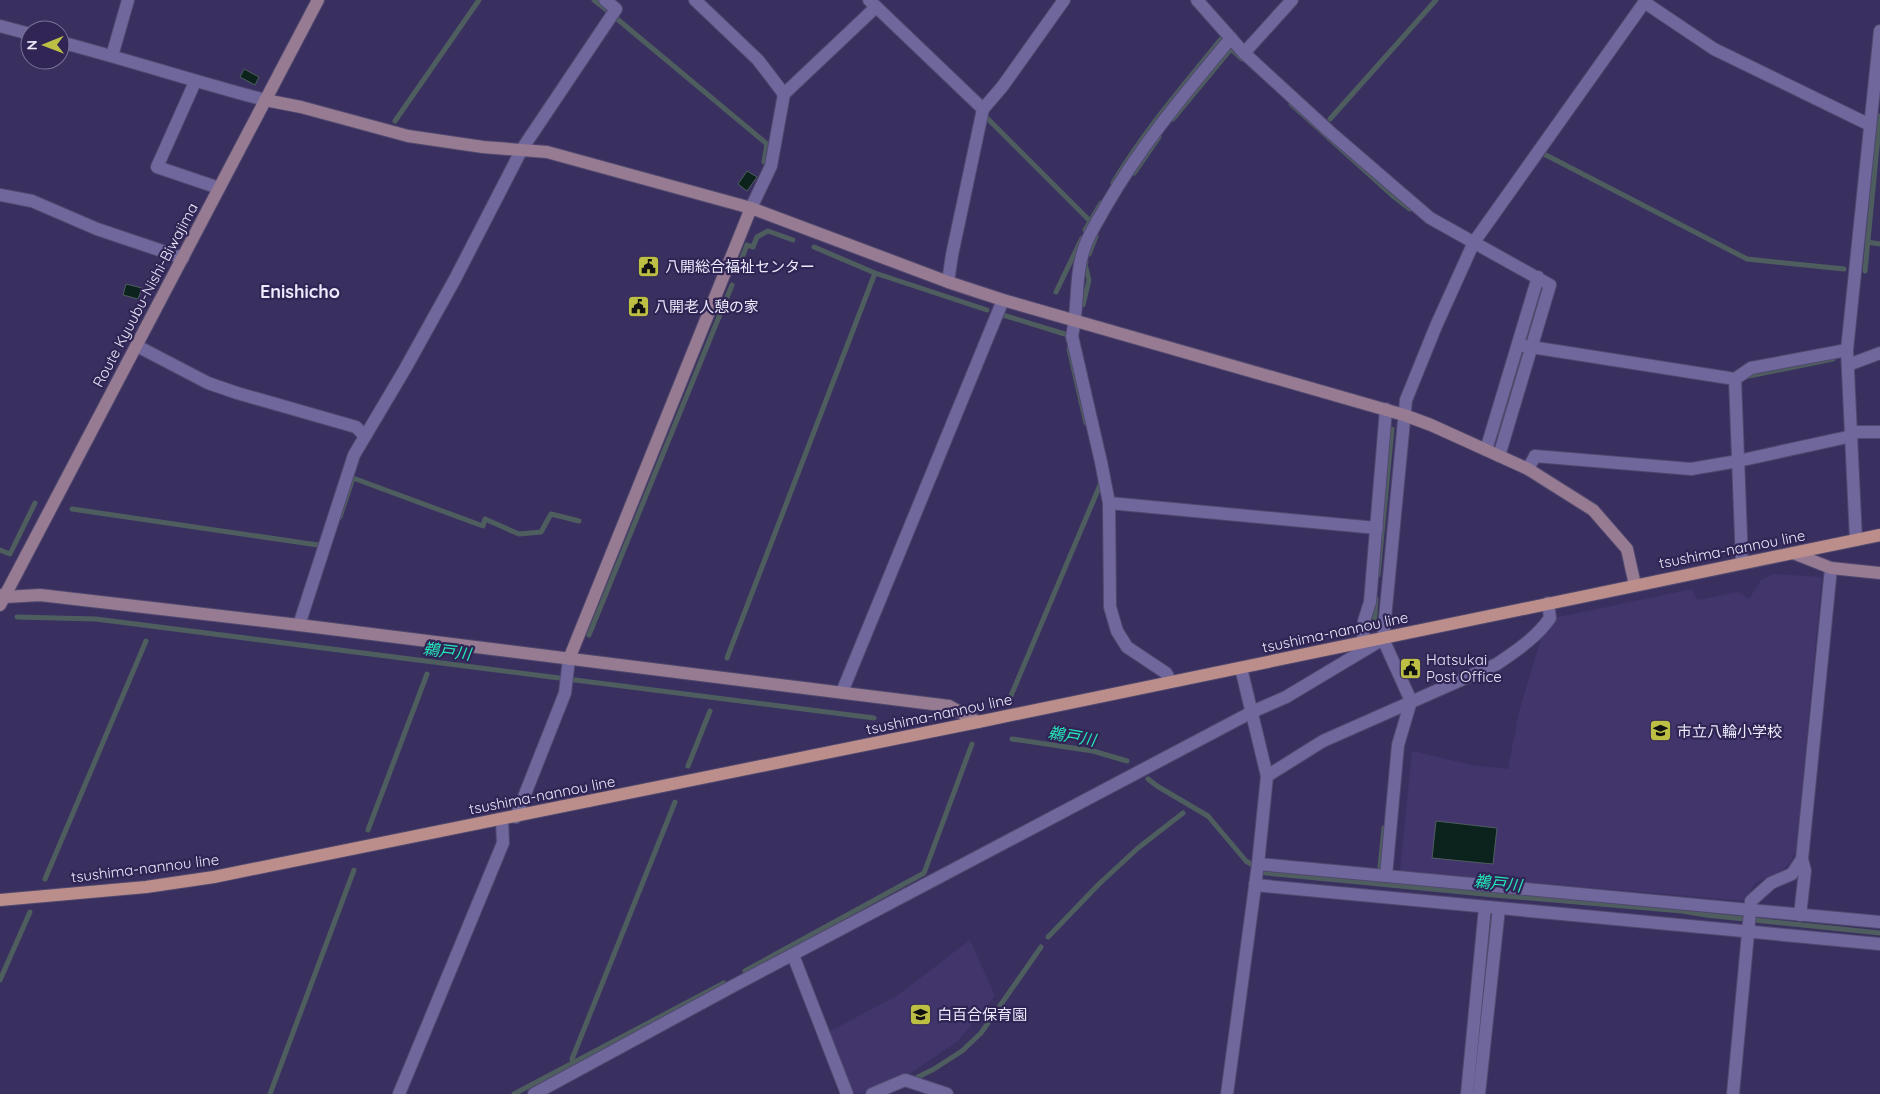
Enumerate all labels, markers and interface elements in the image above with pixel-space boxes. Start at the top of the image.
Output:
north arrow [20,20,70,70]
text: N [23,40,41,51]
street label: Route Kyuubu-Nishi-Biwajima [88,199,202,391]
public building icon: 八開総合福祉センター [637,254,661,278]
place label: 八開総合福祉センター [665,257,815,276]
district label: Enishicho [260,280,340,303]
public building icon: 八開老人憩の家 [626,294,650,318]
place label: 八開老人憩の家 [654,297,759,316]
street label: tsushima-nannou line [1657,525,1807,573]
street label: tsushima-nannou line [1260,607,1410,657]
water label: 鵜戸川 [422,638,474,664]
place label: Hatsukai Post Office [1426,650,1502,686]
public building icon: Hatsukai Post Office [1398,656,1422,680]
street label: tsushima-nannou line [864,689,1014,739]
school or university icon: 市立八輪小学校 [1649,719,1673,743]
water label: 鵜戸川 [1047,722,1099,750]
place label: 市立八輪小学校 [1677,722,1782,741]
street label: tsushima-nannou line [467,771,617,819]
street label: tsushima-nannou line [70,849,220,887]
water label: 鵜戸川 [1473,871,1525,896]
school or university icon: 白百合保育園 [909,1002,933,1026]
place label: 白百合保育園 [937,1005,1027,1024]

